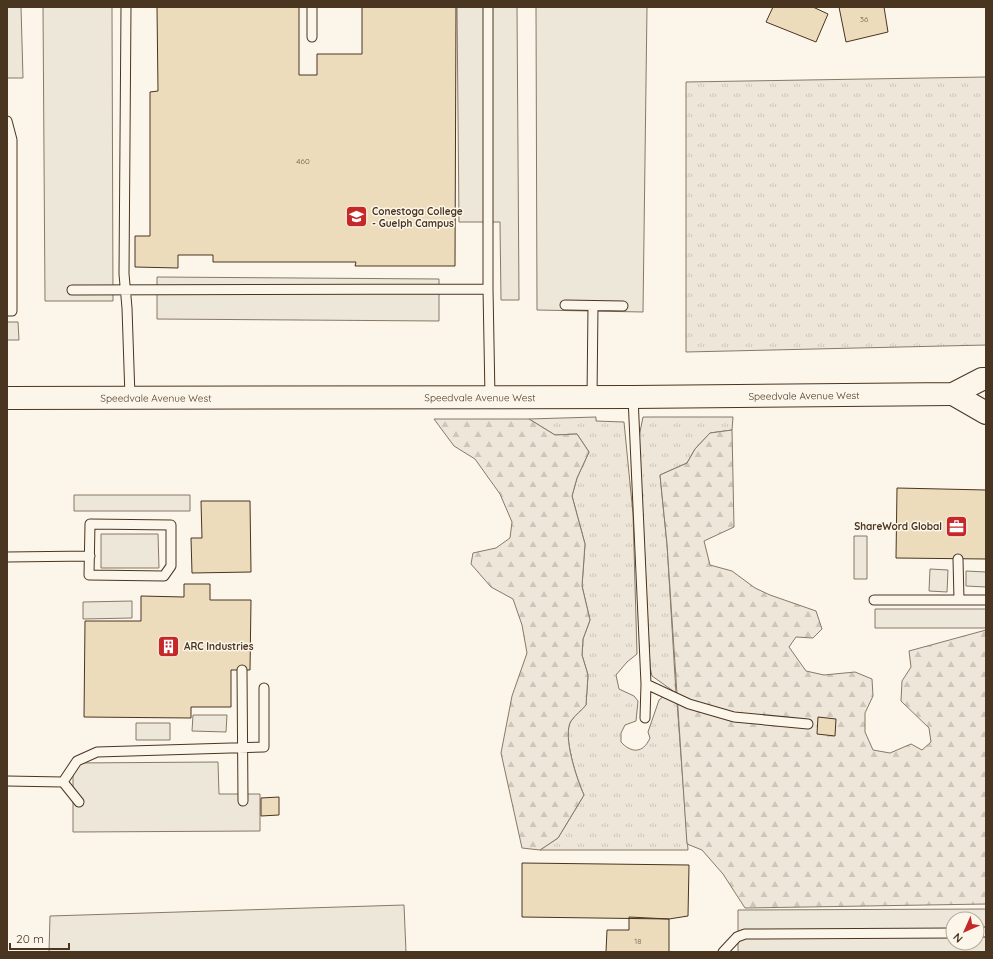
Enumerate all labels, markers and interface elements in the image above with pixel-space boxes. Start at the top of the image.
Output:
house number: 36 [860,14,869,24]
house number: 460 [296,156,310,166]
school or university icon: Conestoga College - Guelph Campus [344,204,370,230]
place label: Conestoga College - Guelph Campus [372,205,463,230]
street label: Speedvale Avenue West [748,389,860,403]
street label: Speedvale Avenue West [424,391,536,404]
street label: Speedvale Avenue West [100,392,212,405]
office icon: ShareWord Global [944,513,970,539]
place label: ShareWord Global [854,520,942,533]
building icon: ARC Industries [155,633,181,659]
place label: ARC Industries [184,640,254,653]
north arrow [945,911,985,951]
scale bar [10,925,69,951]
text: N [950,930,966,946]
text: 20 m [16,931,44,946]
house number: 18 [634,936,642,946]

